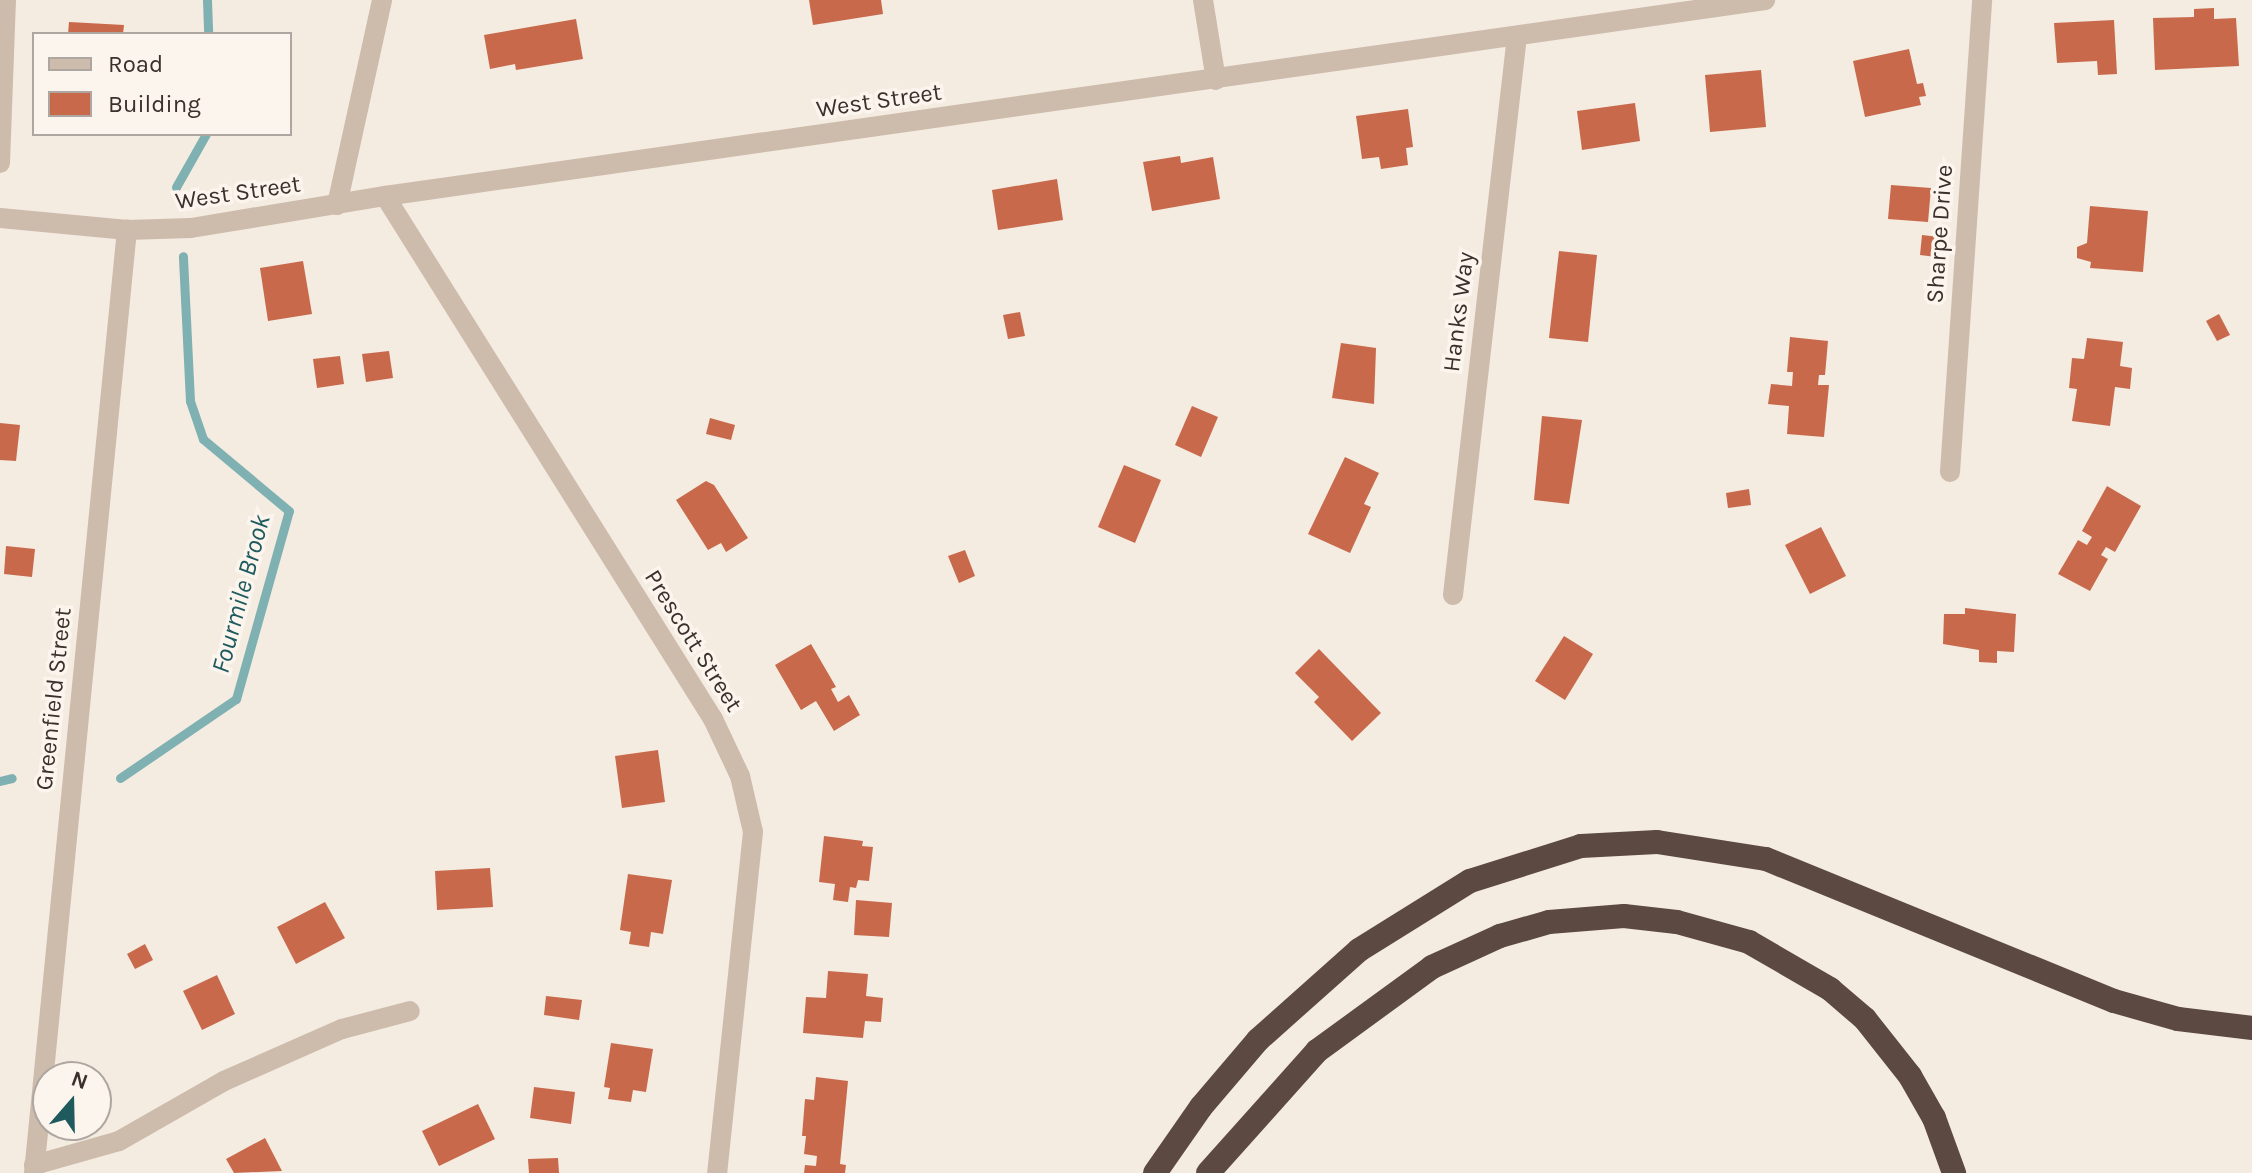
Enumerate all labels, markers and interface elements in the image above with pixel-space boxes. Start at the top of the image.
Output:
legend [32,32,292,136]
text: Road [108,50,163,78]
street label: West Street [814,78,944,124]
text: Building [108,90,201,118]
street label: Sharpe Drive [1921,164,1959,304]
street label: West Street [173,170,303,216]
street label: Hanks Way [1437,250,1481,374]
water label: Fourmile Brook [205,511,277,677]
street label: Prescott Street [638,565,748,717]
street label: Greenfield Street [30,606,78,792]
north arrow [32,1061,112,1141]
text: N [68,1065,91,1095]

